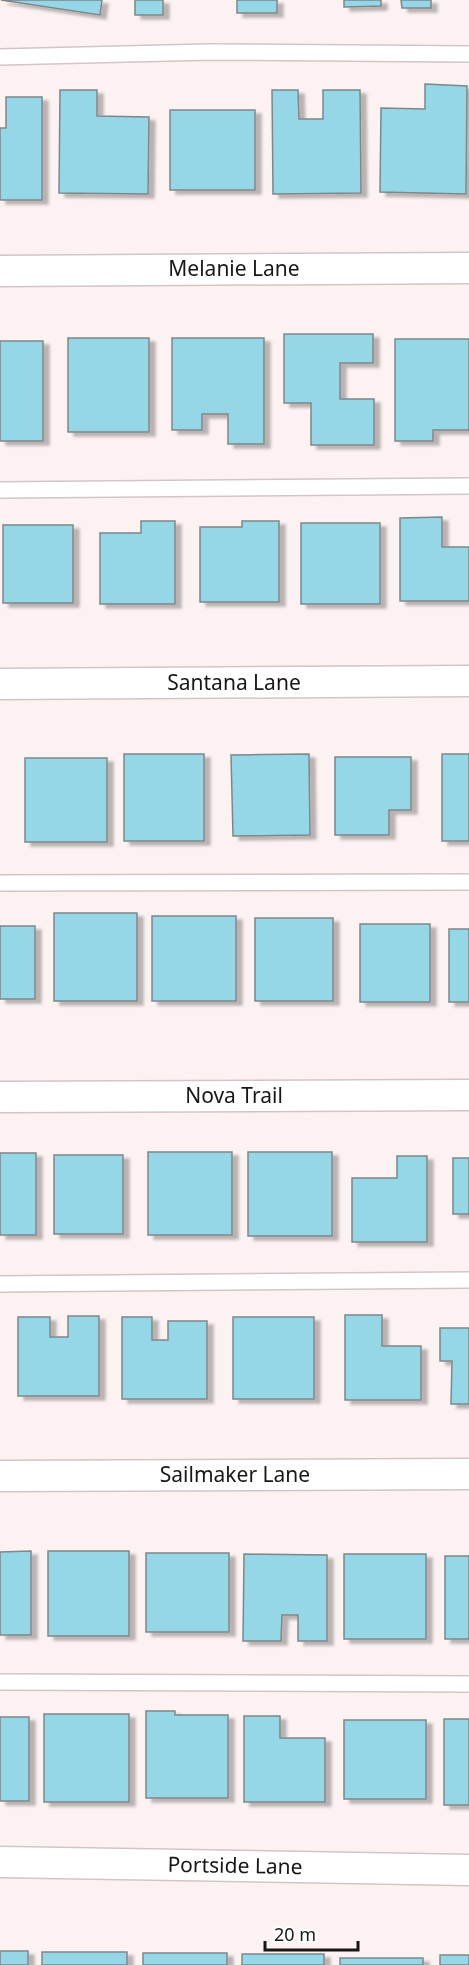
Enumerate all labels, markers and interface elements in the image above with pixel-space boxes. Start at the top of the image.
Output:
street label: Melanie Lane [168,254,300,282]
street label: Santana Lane [167,668,301,696]
street label: Nova Trail [185,1081,283,1109]
street label: Sailmaker Lane [160,1460,310,1488]
street label: Portside Lane [167,1850,303,1880]
scale bar [265,1914,358,1952]
text: 20 m [274,1922,316,1946]

